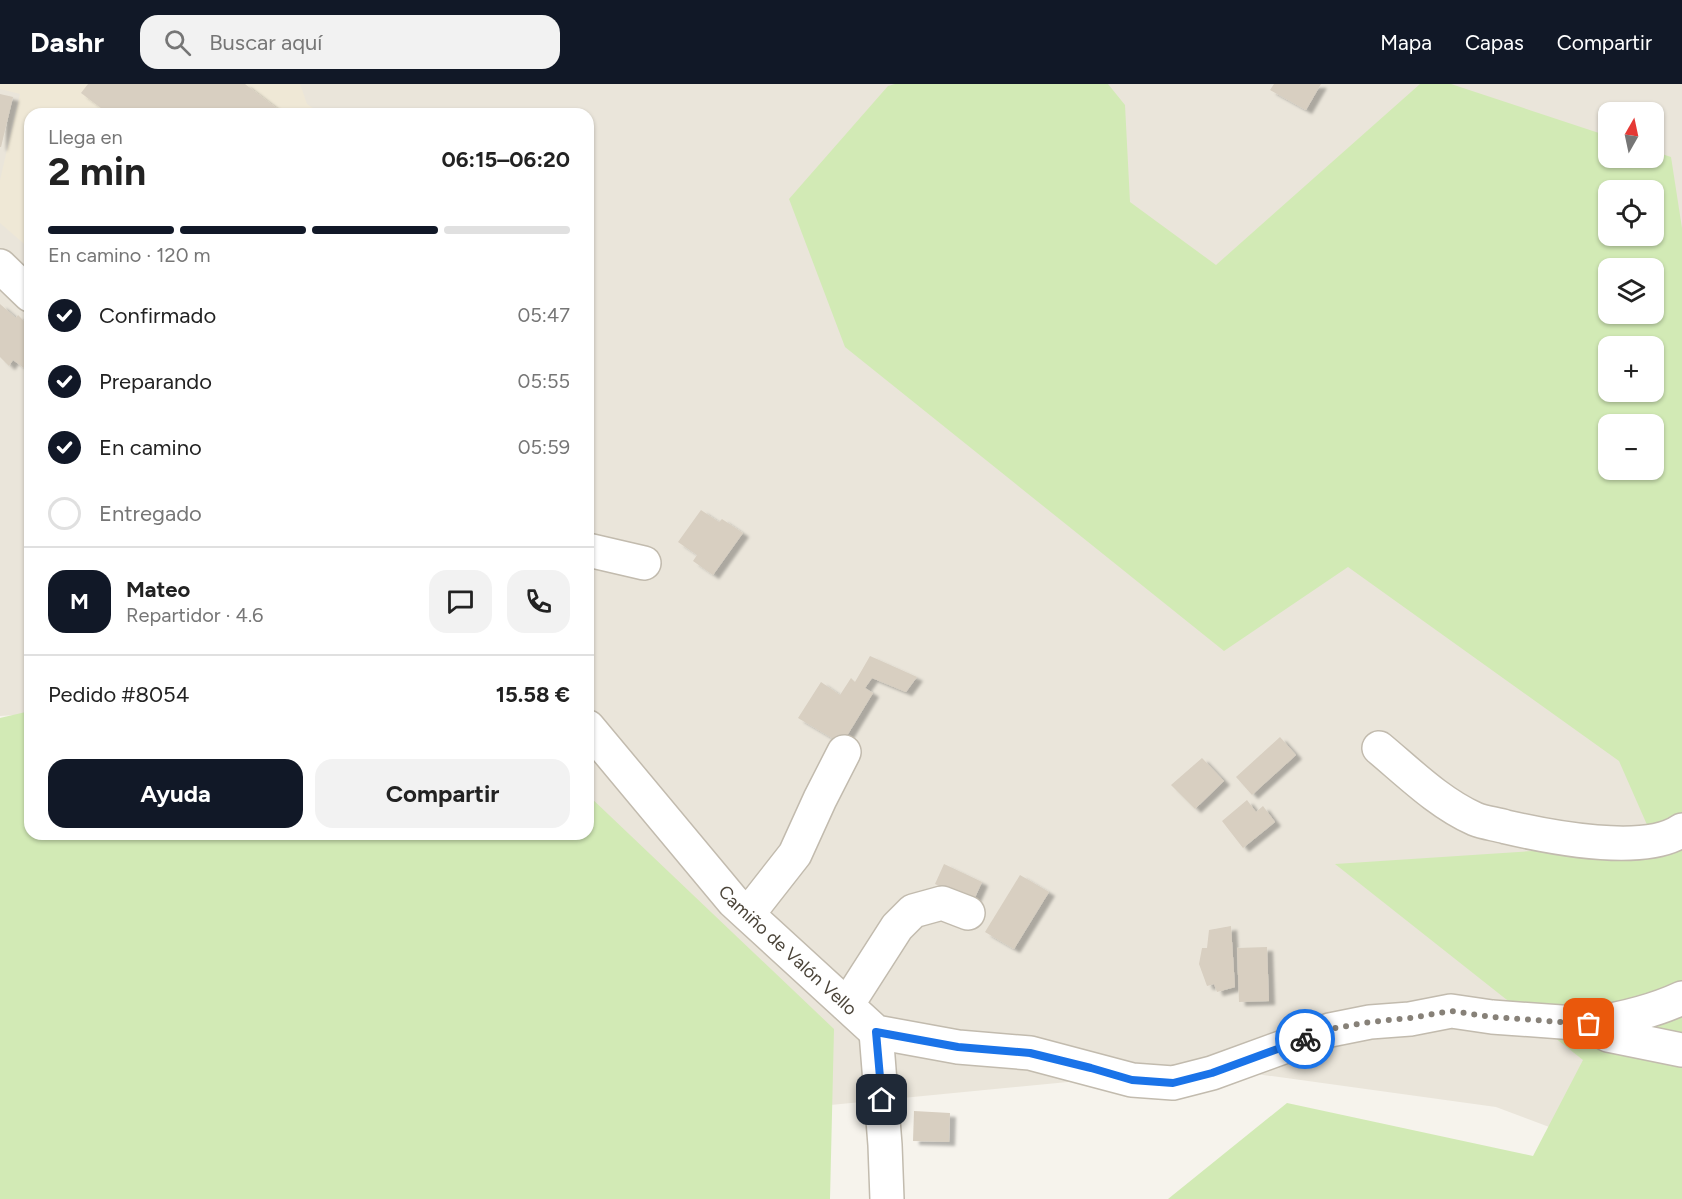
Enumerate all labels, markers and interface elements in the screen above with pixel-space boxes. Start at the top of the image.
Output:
search box [140,15,560,69]
text: Dashr [30,25,104,59]
icon: search [161,26,194,59]
text: Buscar aquí [209,29,322,56]
text: Mapa [1380,30,1432,55]
text: Capas [1465,30,1524,55]
text: Compartir [1557,30,1652,55]
north arrow [1598,102,1664,168]
map controls [1598,102,1664,480]
text: Llega en [48,125,123,149]
text: 06:15–06:20 [442,146,570,173]
text: 2 min [48,148,146,195]
button: locate [1598,180,1664,246]
text: En camino · 120 m [48,243,211,267]
button: layers [1598,258,1664,324]
icon: check [48,299,81,332]
text: Confirmado [99,302,216,329]
text: 05:47 [517,303,570,327]
button: + [1598,336,1664,402]
icon: check [48,365,81,398]
text: Preparando [99,368,212,395]
text: 05:55 [518,369,570,393]
button: − [1598,414,1664,480]
icon: check [48,431,81,464]
text: En camino [99,434,202,461]
text: 05:59 [518,435,570,459]
text: Entregado [99,500,202,527]
button: chat [429,570,492,633]
button: phone [507,570,570,633]
text: Mateo [126,576,190,603]
text: M [70,588,89,615]
text: Repartidor · 4.6 [126,603,263,627]
text: Pedido #8054 [48,681,189,708]
text: 15.58 € [496,681,570,708]
button: Ayuda [48,759,303,828]
button: Compartir [315,759,570,828]
street label: Camiño de Valón Vello [714,881,861,1020]
pin [1563,998,1614,1049]
icon: bag [1572,1007,1605,1040]
courier [1275,1009,1335,1069]
icon: bike [1289,1023,1322,1056]
pin [856,1074,907,1125]
icon: home [865,1083,898,1116]

